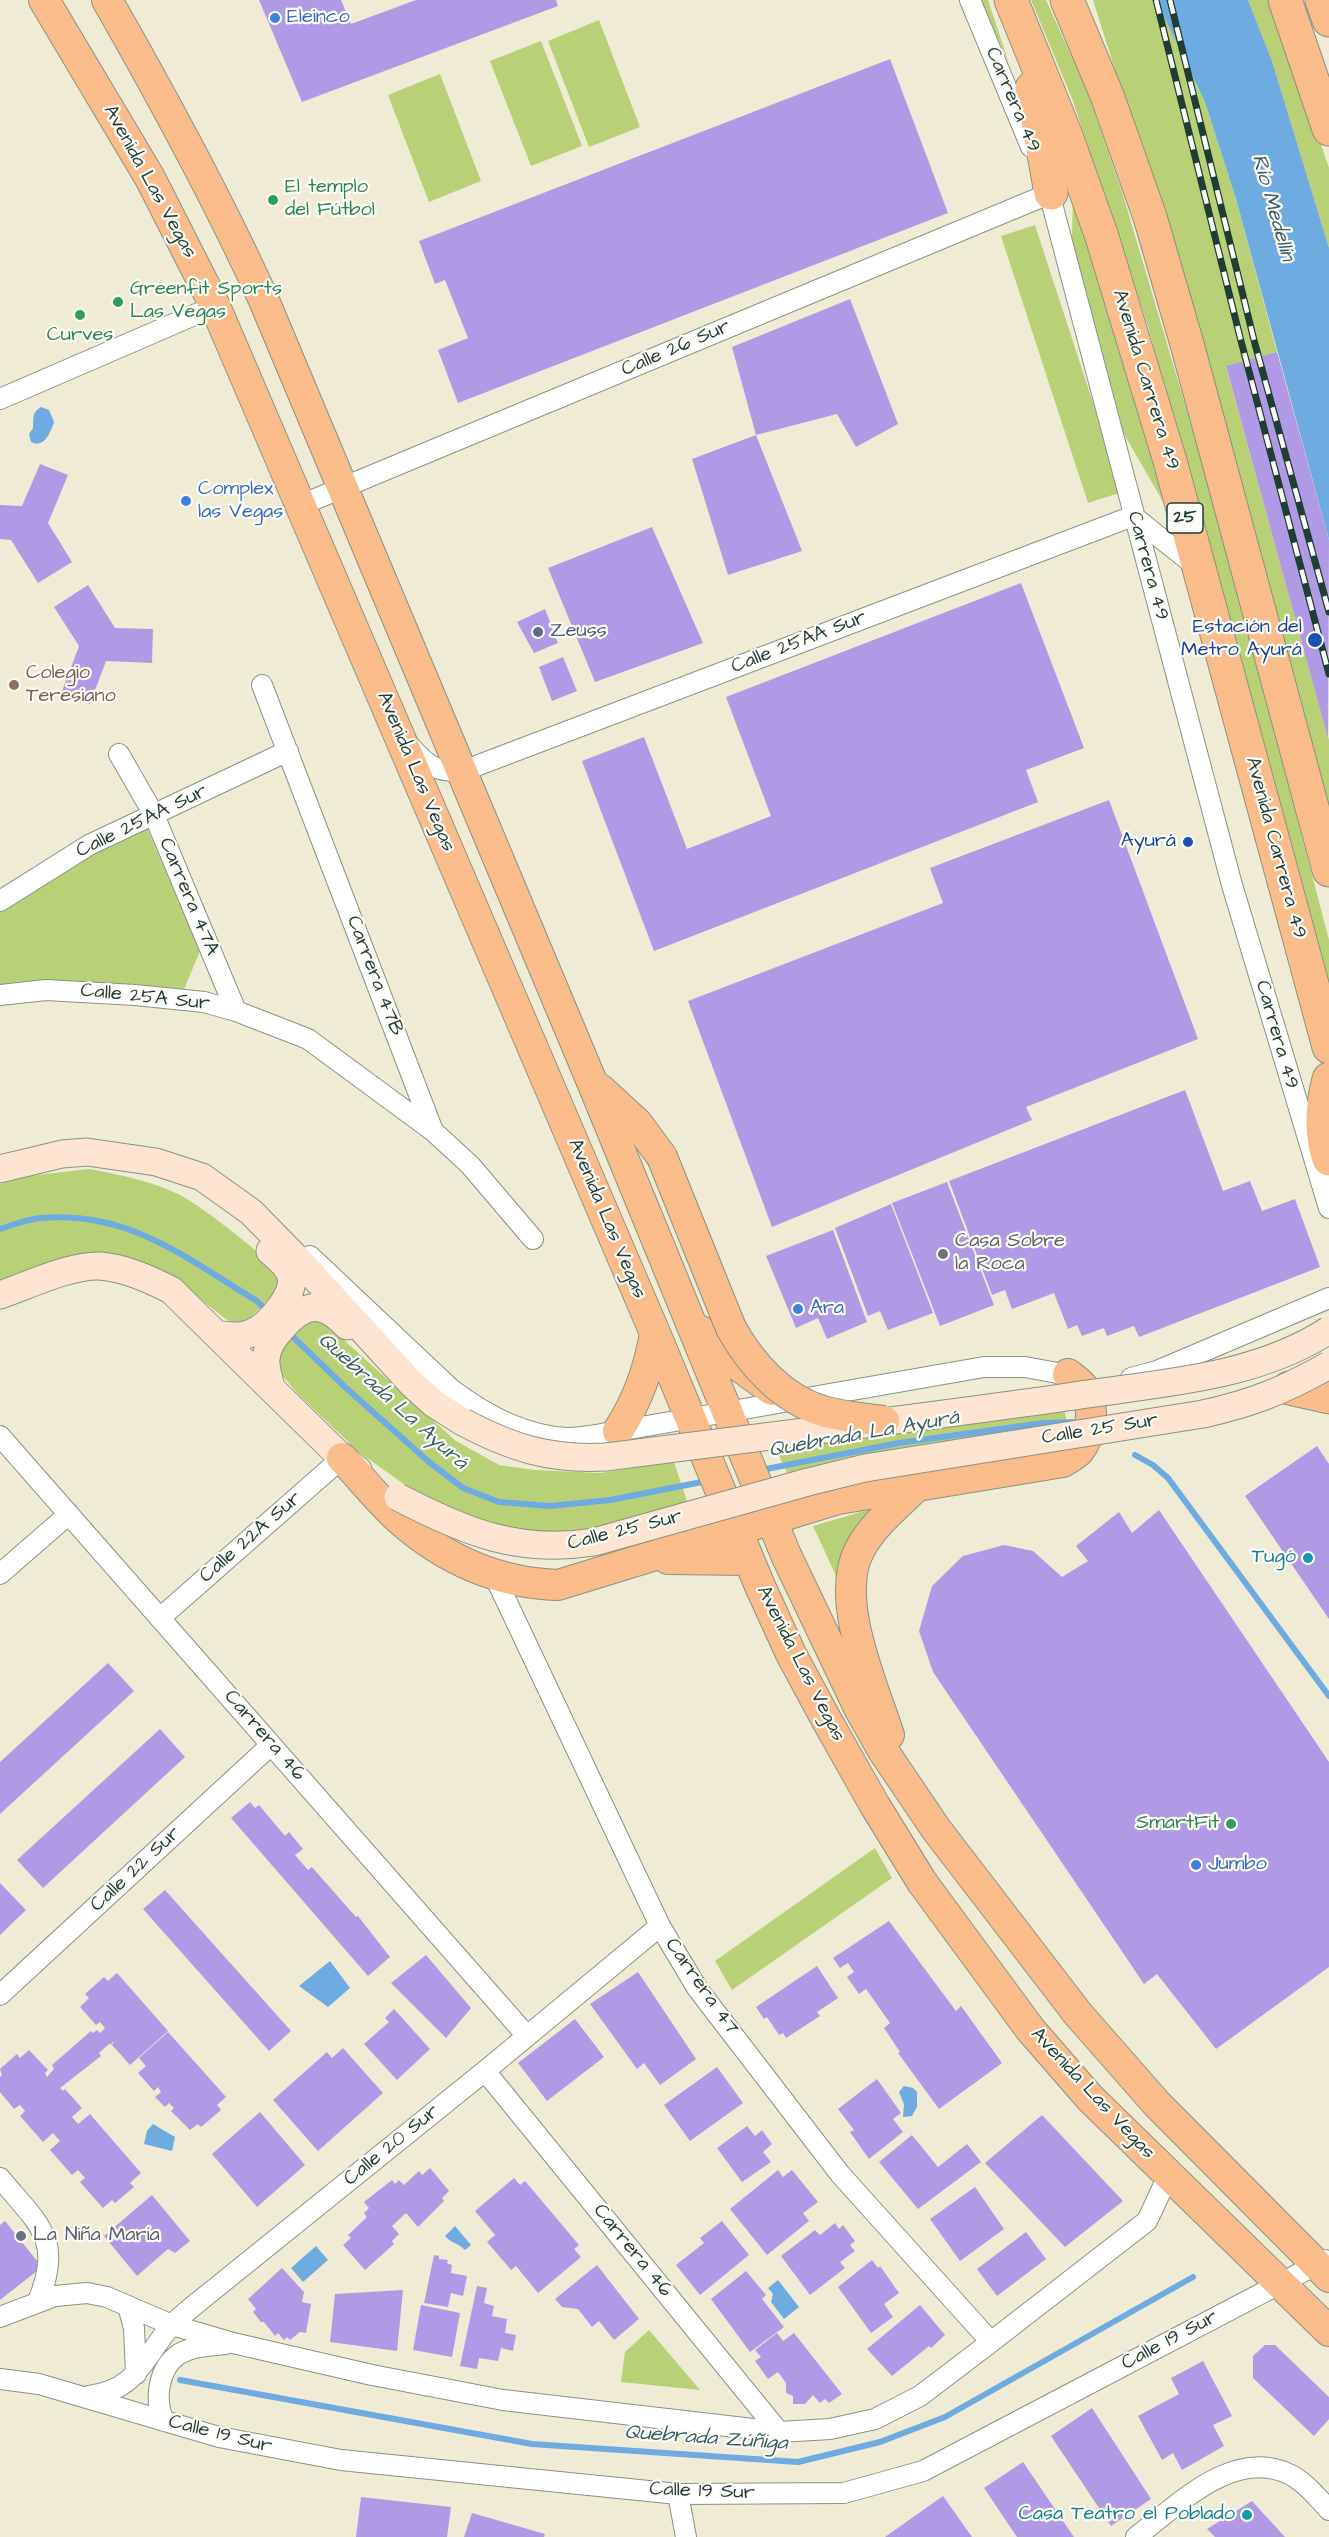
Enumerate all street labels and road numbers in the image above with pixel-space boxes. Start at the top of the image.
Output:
street label: Carrera 49 [979,44,1045,156]
street label: Avenida Las Vegas [97,101,201,263]
street label: Avenida Carrera 49 [1106,287,1184,473]
street label: Calle 26 Sur [618,315,734,383]
road number: 25 [1167,503,1203,533]
street label: Carrera 49 [1121,509,1173,623]
street label: Calle 25AA Sur [728,606,870,680]
street label: Avenida Las Vegas [370,688,460,856]
street label: Avenida Carrera 49 [1239,755,1311,941]
street label: Calle 25AA Sur [73,780,211,864]
street label: Carrera 47A [152,835,224,959]
street label: Carrera 47B [340,913,408,1039]
street label: Carrera 49 [1249,978,1303,1092]
street label: Calle 25A Sur [79,979,211,1017]
street label: Avenida Las Vegas [561,1135,651,1303]
street label: Calle 25 Sur [1040,1409,1160,1451]
street label: Calle 22A Sur [195,1487,307,1589]
street label: Calle 25 Sur [565,1505,685,1557]
street label: Avenida Las Vegas [750,1582,850,1746]
street label: Carrera 46 [218,1686,310,1786]
street label: Calle 22 Sur [86,1822,186,1918]
street label: Carrera 47 [659,1934,743,2040]
street label: Avenida Las Vegas [1025,2023,1159,2165]
street label: Calle 20 Sur [340,2100,444,2192]
street label: Carrera 46 [587,2200,677,2302]
street label: Calle 19 Sur [1118,2306,1222,2376]
street label: Calle 19 Sur [166,2411,274,2459]
street label: Calle 19 Sur [649,2478,755,2506]

